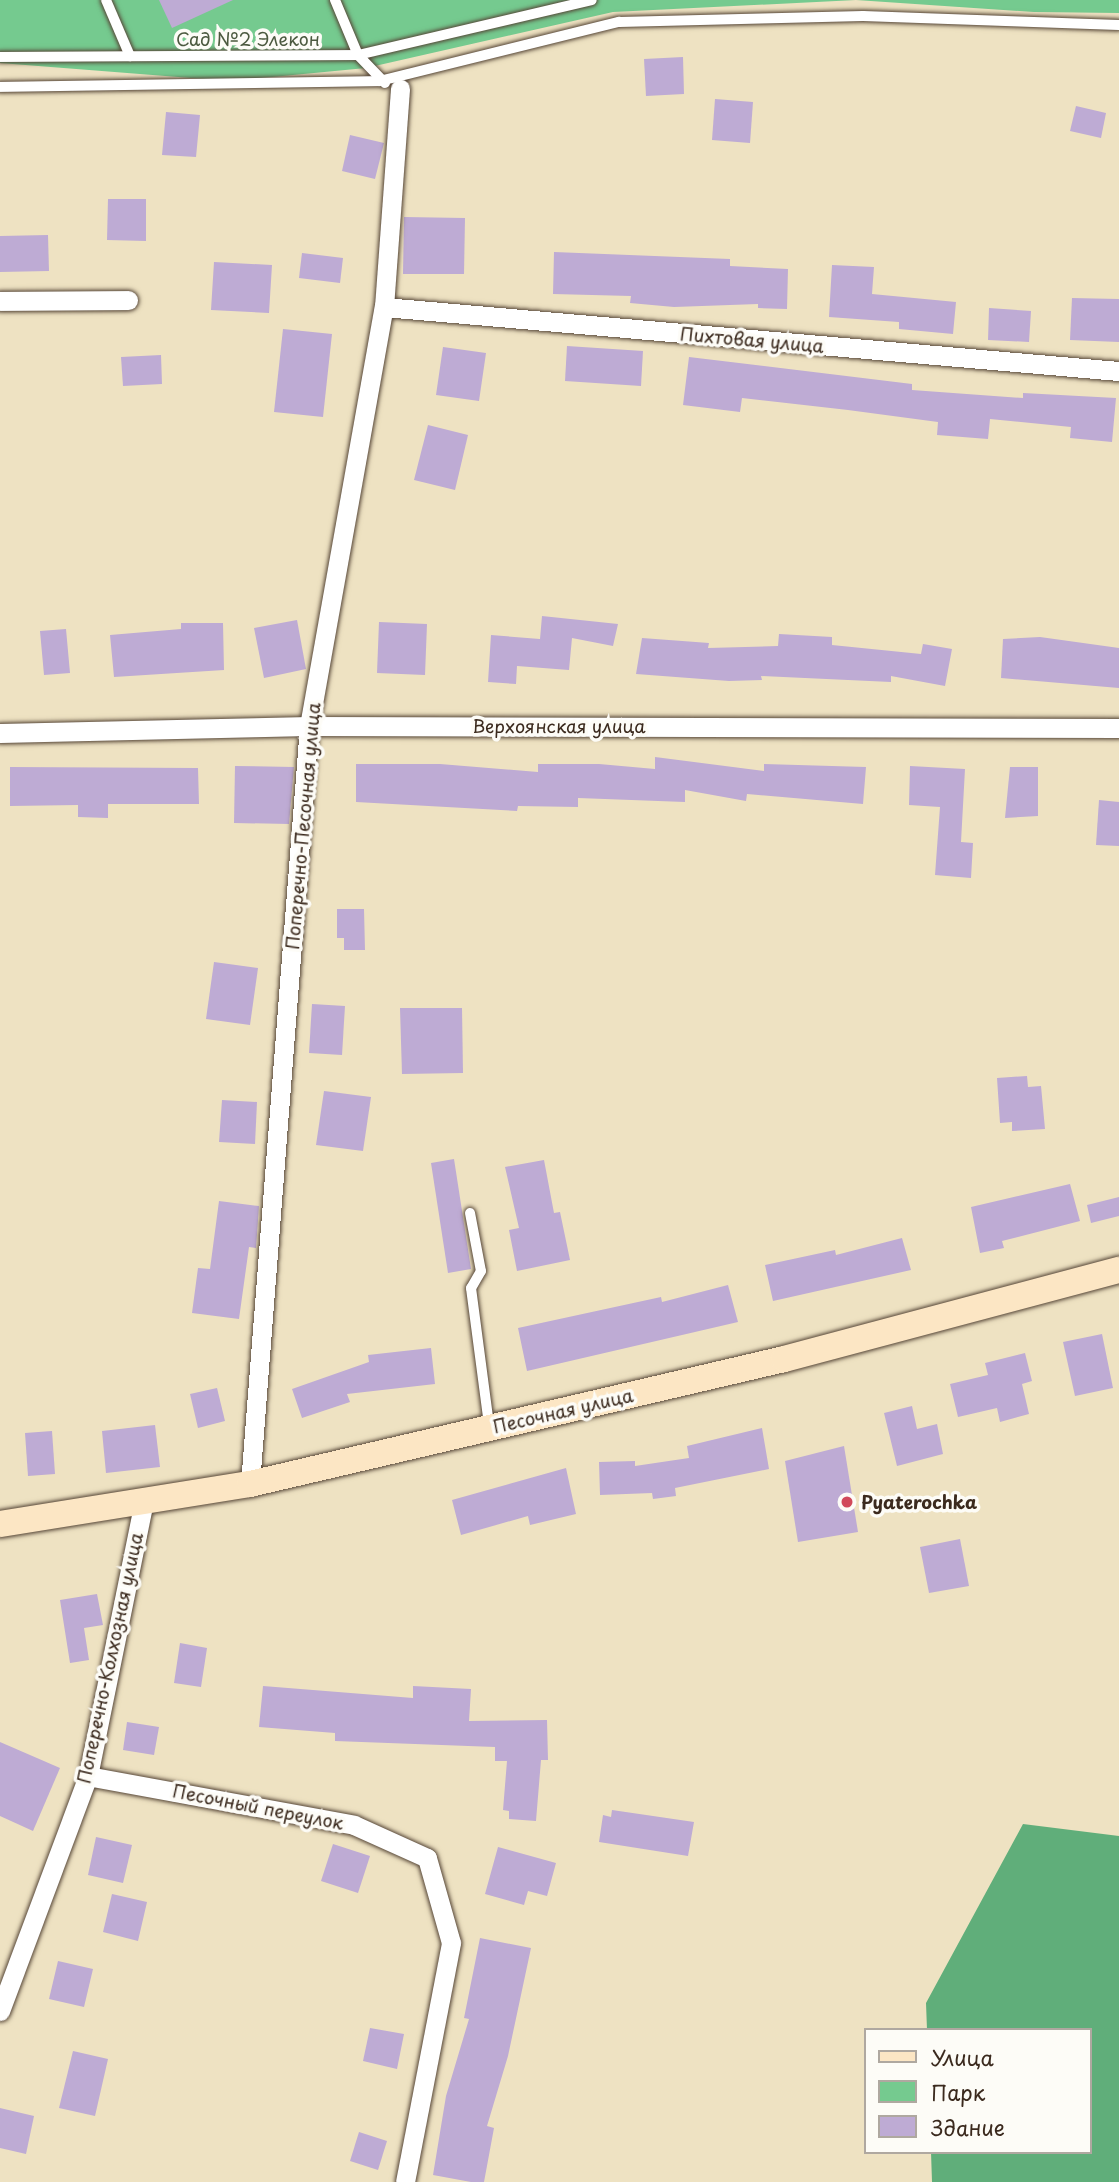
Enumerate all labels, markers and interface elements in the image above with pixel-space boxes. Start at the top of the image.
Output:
park label: Сад №2 Элекон [176,28,320,50]
street label: Пихтовая улица [679,323,825,357]
street label: Поперечно-Песочная улица [281,701,325,951]
street label: Верхоянская улица [472,715,646,737]
street label: Песочная улица [490,1384,636,1438]
place label: Pyaterochka [861,1491,977,1513]
marker: Pyaterochka [839,1494,855,1510]
street label: Поперечно-Колхозная улица [73,1530,147,1786]
street label: Песочный переулок [171,1780,345,1834]
legend [864,2028,1091,2154]
text: Улица [931,2041,994,2073]
text: Парк [931,2076,985,2108]
text: Здание [931,2111,1005,2143]

